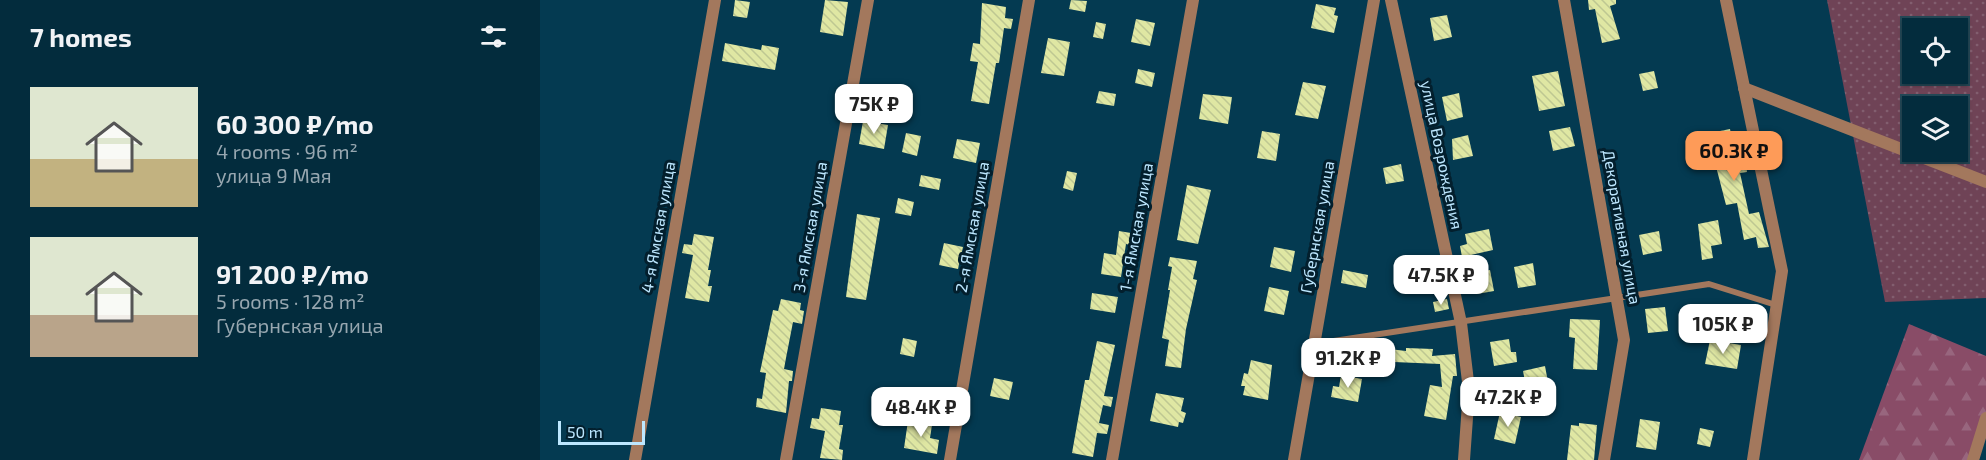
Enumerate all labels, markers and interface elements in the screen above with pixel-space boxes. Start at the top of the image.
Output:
map controls [1902,18,1968,162]
button: locate [1902,18,1968,84]
icon: filters [477,20,510,53]
text: 7 homes [30,21,132,52]
street label: улица Возрождения [1416,79,1468,231]
pin: 75K ₽ [832,84,916,135]
text: 75K ₽ [849,91,899,115]
button: layers [1902,96,1968,162]
text: 60 300 ₽/mo [216,108,374,139]
icon: home [78,111,150,183]
pin: 60.3K ₽ [1679,131,1789,182]
text: 60.3K ₽ [1699,138,1769,162]
text: 4 rooms · 96 m² [216,139,358,163]
street label: Декоративная улица [1599,148,1645,306]
street label: Губернская улица [1296,159,1338,295]
street label: 4-я Ямская улица [637,160,679,294]
street label: 3-я Ямская улица [789,160,831,294]
street label: 2-я Ямская улица [951,160,993,294]
street label: 1-я Ямская улица [1115,161,1157,293]
text: улица 9 Мая [216,163,332,187]
pin: 47.5K ₽ [1386,255,1496,306]
text: 91 200 ₽/mo [216,258,369,289]
icon: home [78,261,150,333]
text: 47.5K ₽ [1407,262,1475,286]
text: 5 rooms · 128 m² [216,289,365,313]
pin: 105K ₽ [1674,304,1772,355]
text: 105K ₽ [1693,311,1753,335]
text: Губернская улица [216,313,384,337]
pin: 91.2K ₽ [1293,338,1403,389]
text: 91.2K ₽ [1315,345,1381,369]
pin: 47.2K ₽ [1453,377,1563,428]
text: 47.2K ₽ [1474,384,1542,408]
pin: 48.4K ₽ [866,387,976,438]
text: 48.4K ₽ [885,394,957,418]
scale bar [558,418,645,446]
text: 50 m [567,422,603,441]

